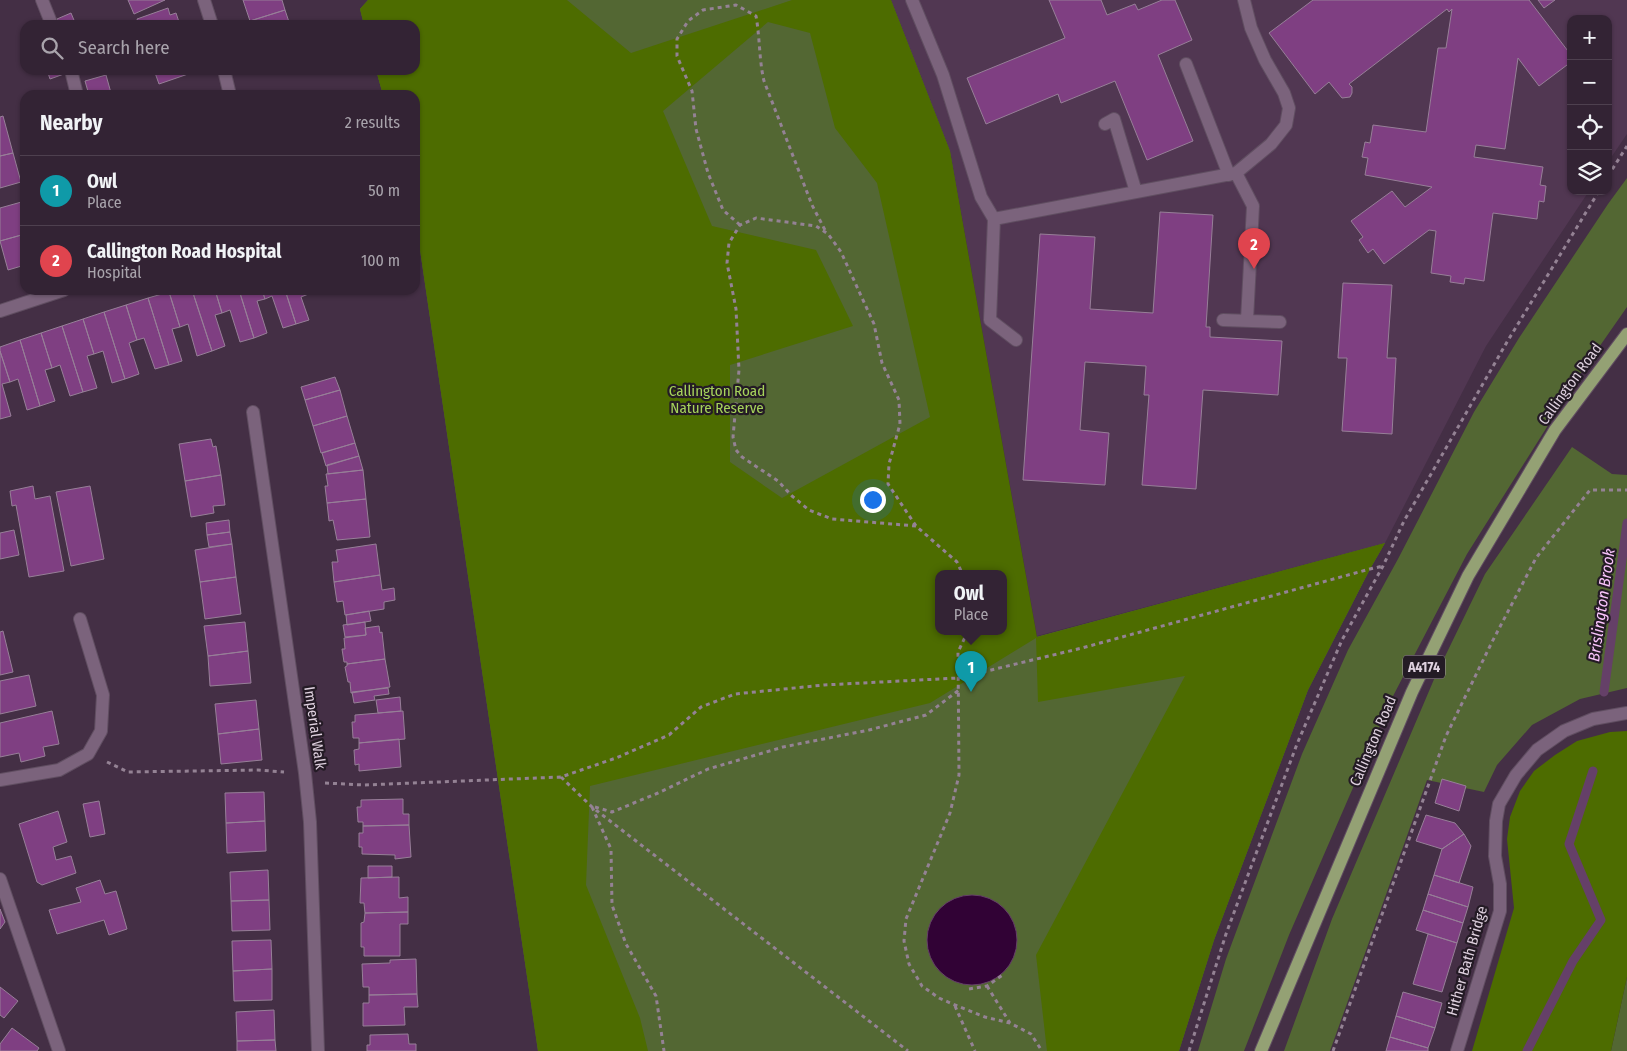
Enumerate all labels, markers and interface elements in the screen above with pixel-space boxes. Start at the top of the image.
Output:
map controls [1567,15,1612,195]
button: + [1567,15,1612,60]
search box [20,20,420,75]
icon: search [38,34,66,62]
text: Search here [78,36,170,59]
button: − [1567,60,1612,105]
button: locate [1567,105,1612,150]
text: Nearby [40,110,102,136]
text: 2 results [345,113,400,132]
button: layers [1567,150,1612,195]
text: Owl [87,170,117,193]
text: 1 [53,181,59,200]
text: 50 m [368,181,400,200]
text: Place [87,193,122,212]
pin: 2 [1238,228,1270,269]
text: Callington Road Hospital [87,240,281,263]
text: 2 [52,251,60,270]
text: 100 m [361,251,400,270]
text: Hospital [87,263,142,282]
street label: Callington Road [1534,340,1606,428]
park label: Callington Road Nature Reserve [669,382,765,417]
your location [860,487,886,513]
water label: Brislington Brook [1584,547,1619,663]
popup [935,570,1007,635]
text: Owl [954,582,984,605]
text: Place [954,605,988,624]
pin: 1 [955,651,987,692]
road number: A4174 [1403,656,1445,679]
street label: Imperial Walk [300,685,330,771]
street label: Callington Road [1346,693,1400,789]
street label: Hither Bath Bridge [1443,904,1491,1018]

